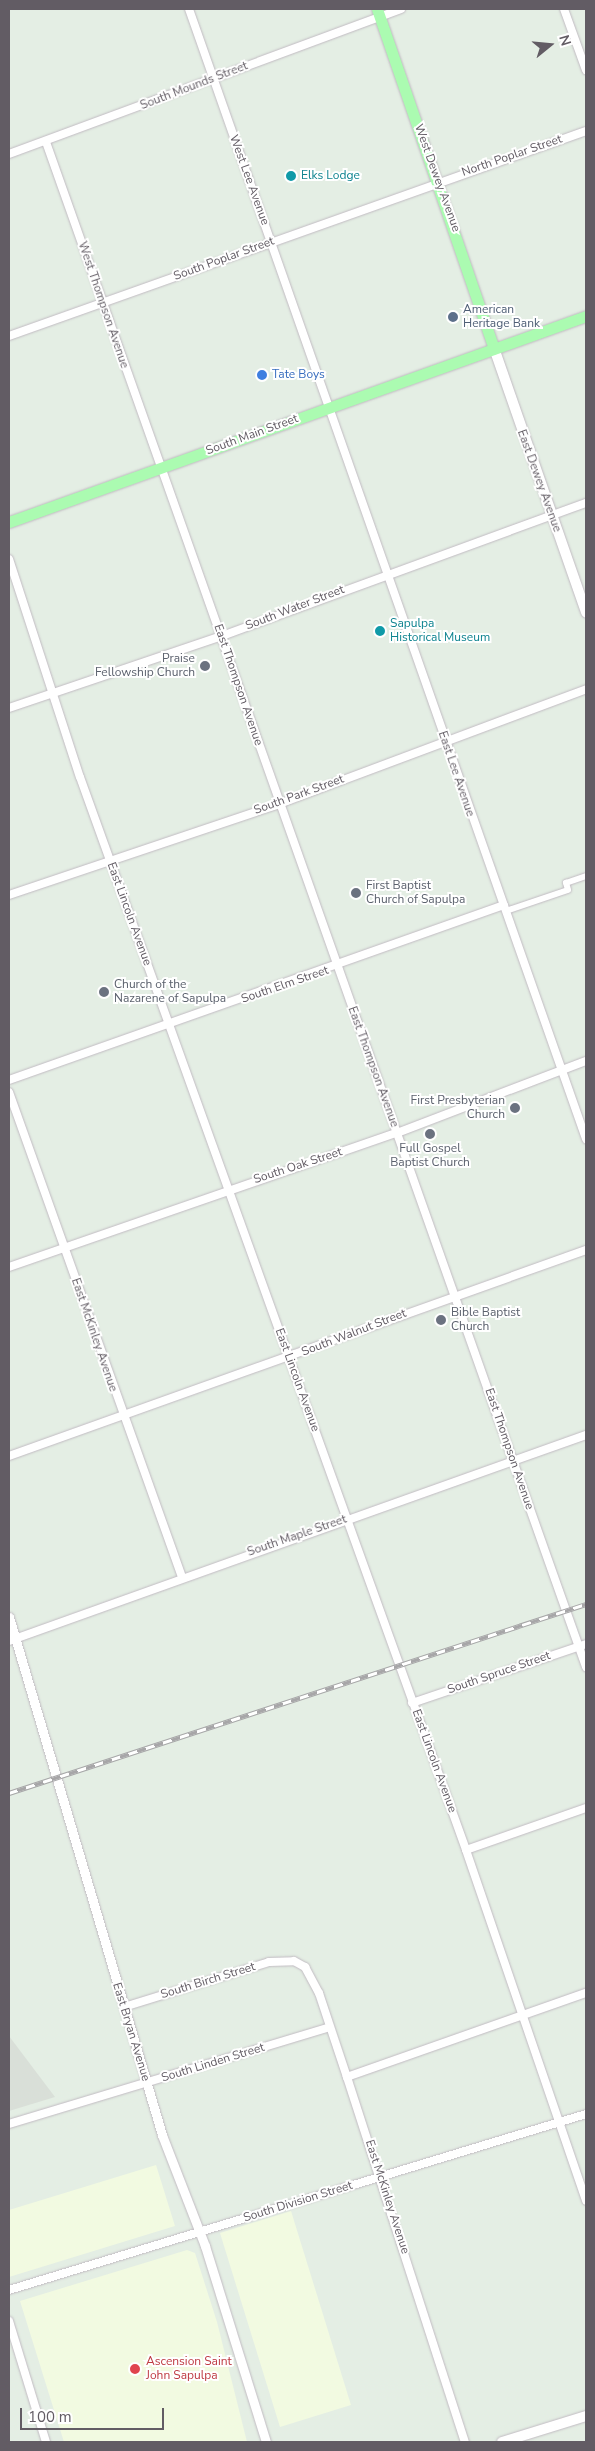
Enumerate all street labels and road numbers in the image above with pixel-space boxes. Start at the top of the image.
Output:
street label: South Mounds Street [138,59,250,113]
street label: West Dewey Avenue [411,122,463,234]
street label: North Poplar Street [460,132,564,180]
street label: West Lee Avenue [226,133,272,227]
street label: South Poplar Street [172,234,276,284]
street label: West Thompson Avenue [75,240,131,370]
street label: South Main Street [204,412,300,458]
street label: East Dewey Avenue [514,428,564,534]
street label: South Water Street [244,583,346,633]
street label: East Thompson Avenue [210,622,266,748]
street label: East Lee Avenue [435,729,477,819]
street label: South Park Street [252,772,346,818]
street label: East Lincoln Avenue [104,860,154,968]
street label: South Elm Street [239,963,331,1007]
street label: East Thompson Avenue [344,1005,402,1129]
street label: South Oak Street [252,1145,344,1187]
street label: East McKinley Avenue [68,1276,120,1394]
street label: South Walnut Street [300,1306,408,1360]
street label: East Lincoln Avenue [272,1326,322,1434]
street label: East Thompson Avenue [481,1386,537,1512]
street label: South Maple Street [245,1512,349,1560]
street label: South Spruce Street [446,1649,552,1697]
street label: East Lincoln Avenue [409,1707,459,1815]
street label: South Birch Street [159,1960,257,2002]
street label: East Bryan Avenue [109,1981,153,2083]
street label: South Linden Street [160,2040,266,2086]
street label: East McKinley Avenue [362,2138,412,2256]
street label: South Division Street [242,2179,354,2225]

